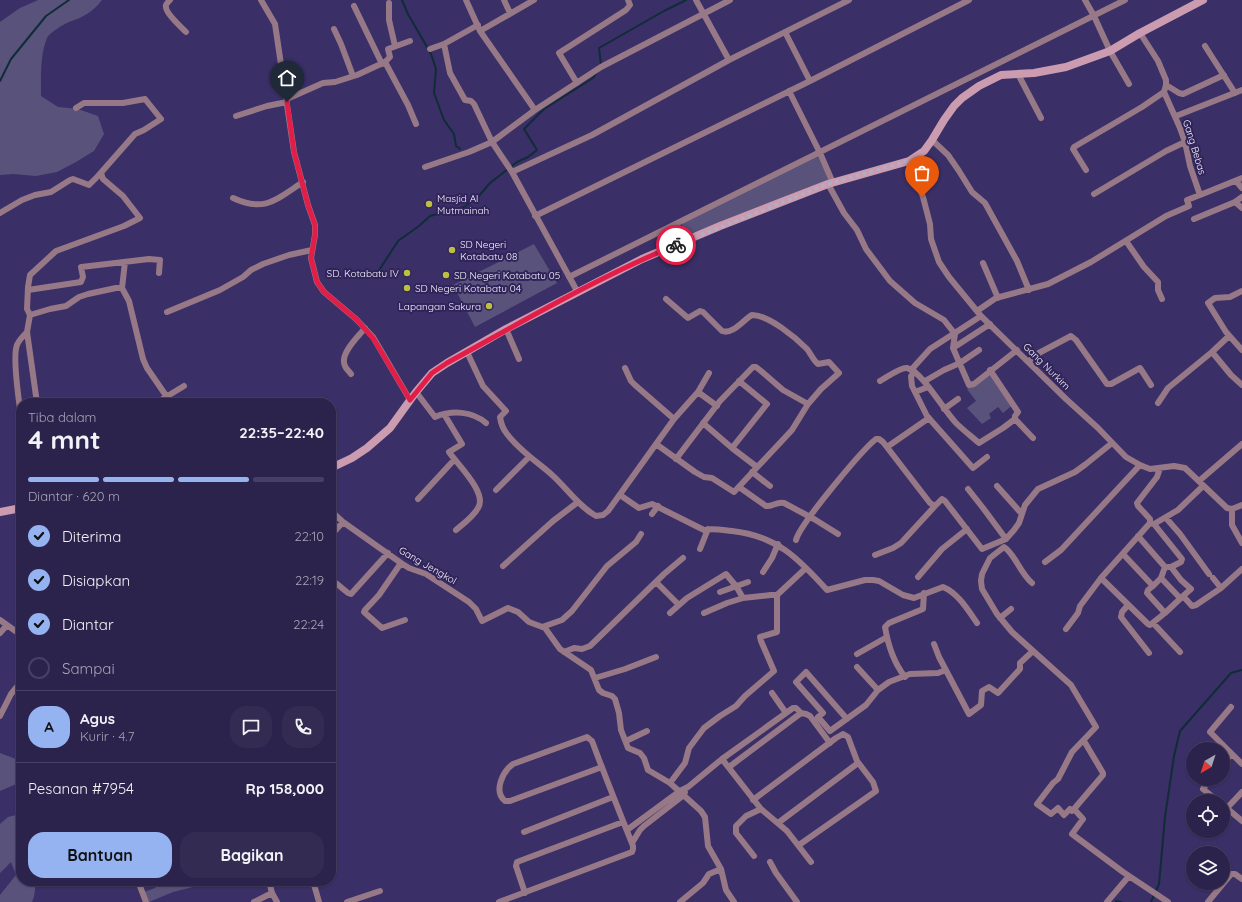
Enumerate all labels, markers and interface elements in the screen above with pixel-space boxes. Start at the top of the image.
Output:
pin [270,61,304,102]
icon: home [276,67,298,89]
street label: Gang Bebas [1180,118,1209,177]
pin [905,156,939,197]
icon: bag [911,162,933,184]
place label: Masjid Al Mutmainah [437,192,489,217]
marker: Masjid Al Mutmainah [424,199,434,209]
courier [656,225,696,265]
icon: bike [665,234,687,256]
place label: SD Negeri Kotabatu 08 [460,238,517,263]
marker: SD Negeri Kotabatu 08 [447,245,457,255]
place label: SD. Kotabatu IV [327,267,399,280]
marker: SD. Kotabatu IV [402,268,412,278]
place label: SD Negeri Kotabatu 05 [454,269,560,282]
marker: SD Negeri Kotabatu 05 [441,270,451,280]
place label: SD Negeri Kotabatu 04 [415,282,521,295]
marker: SD Negeri Kotabatu 04 [402,283,412,293]
place label: Lapangan Sakura [399,300,481,313]
marker: Lapangan Sakura [484,301,494,311]
street label: Gang Nurkim [1020,340,1073,393]
text: Tiba dalam [28,409,96,425]
text: 4 mnt [28,423,101,456]
text: 22:35–22:40 [239,423,324,442]
text: Diantar · 620 m [28,488,120,504]
icon: check [28,525,50,547]
text: Diterima [62,527,121,546]
text: 22:10 [295,528,324,544]
street label: Gang Jengkol [396,544,459,587]
icon: check [28,569,50,591]
text: Disiapkan [62,571,130,590]
text: 22:19 [295,572,324,588]
icon: check [28,613,50,635]
text: Diantar [62,615,114,634]
text: 22:24 [293,616,324,632]
text: Sampai [62,659,115,678]
button: chat [230,706,272,748]
button: phone [282,706,324,748]
text: Agus [80,709,115,728]
text: A [44,717,54,736]
text: Kurir · 4.7 [80,728,134,744]
north arrow [1186,742,1230,786]
map controls [1186,742,1230,890]
text: Pesanan #7954 [28,779,134,798]
text: Rp 158,000 [246,779,324,798]
button: locate [1186,794,1230,838]
button: Bantuan [28,832,172,878]
button: Bagikan [180,832,324,878]
button: layers [1186,846,1230,890]

